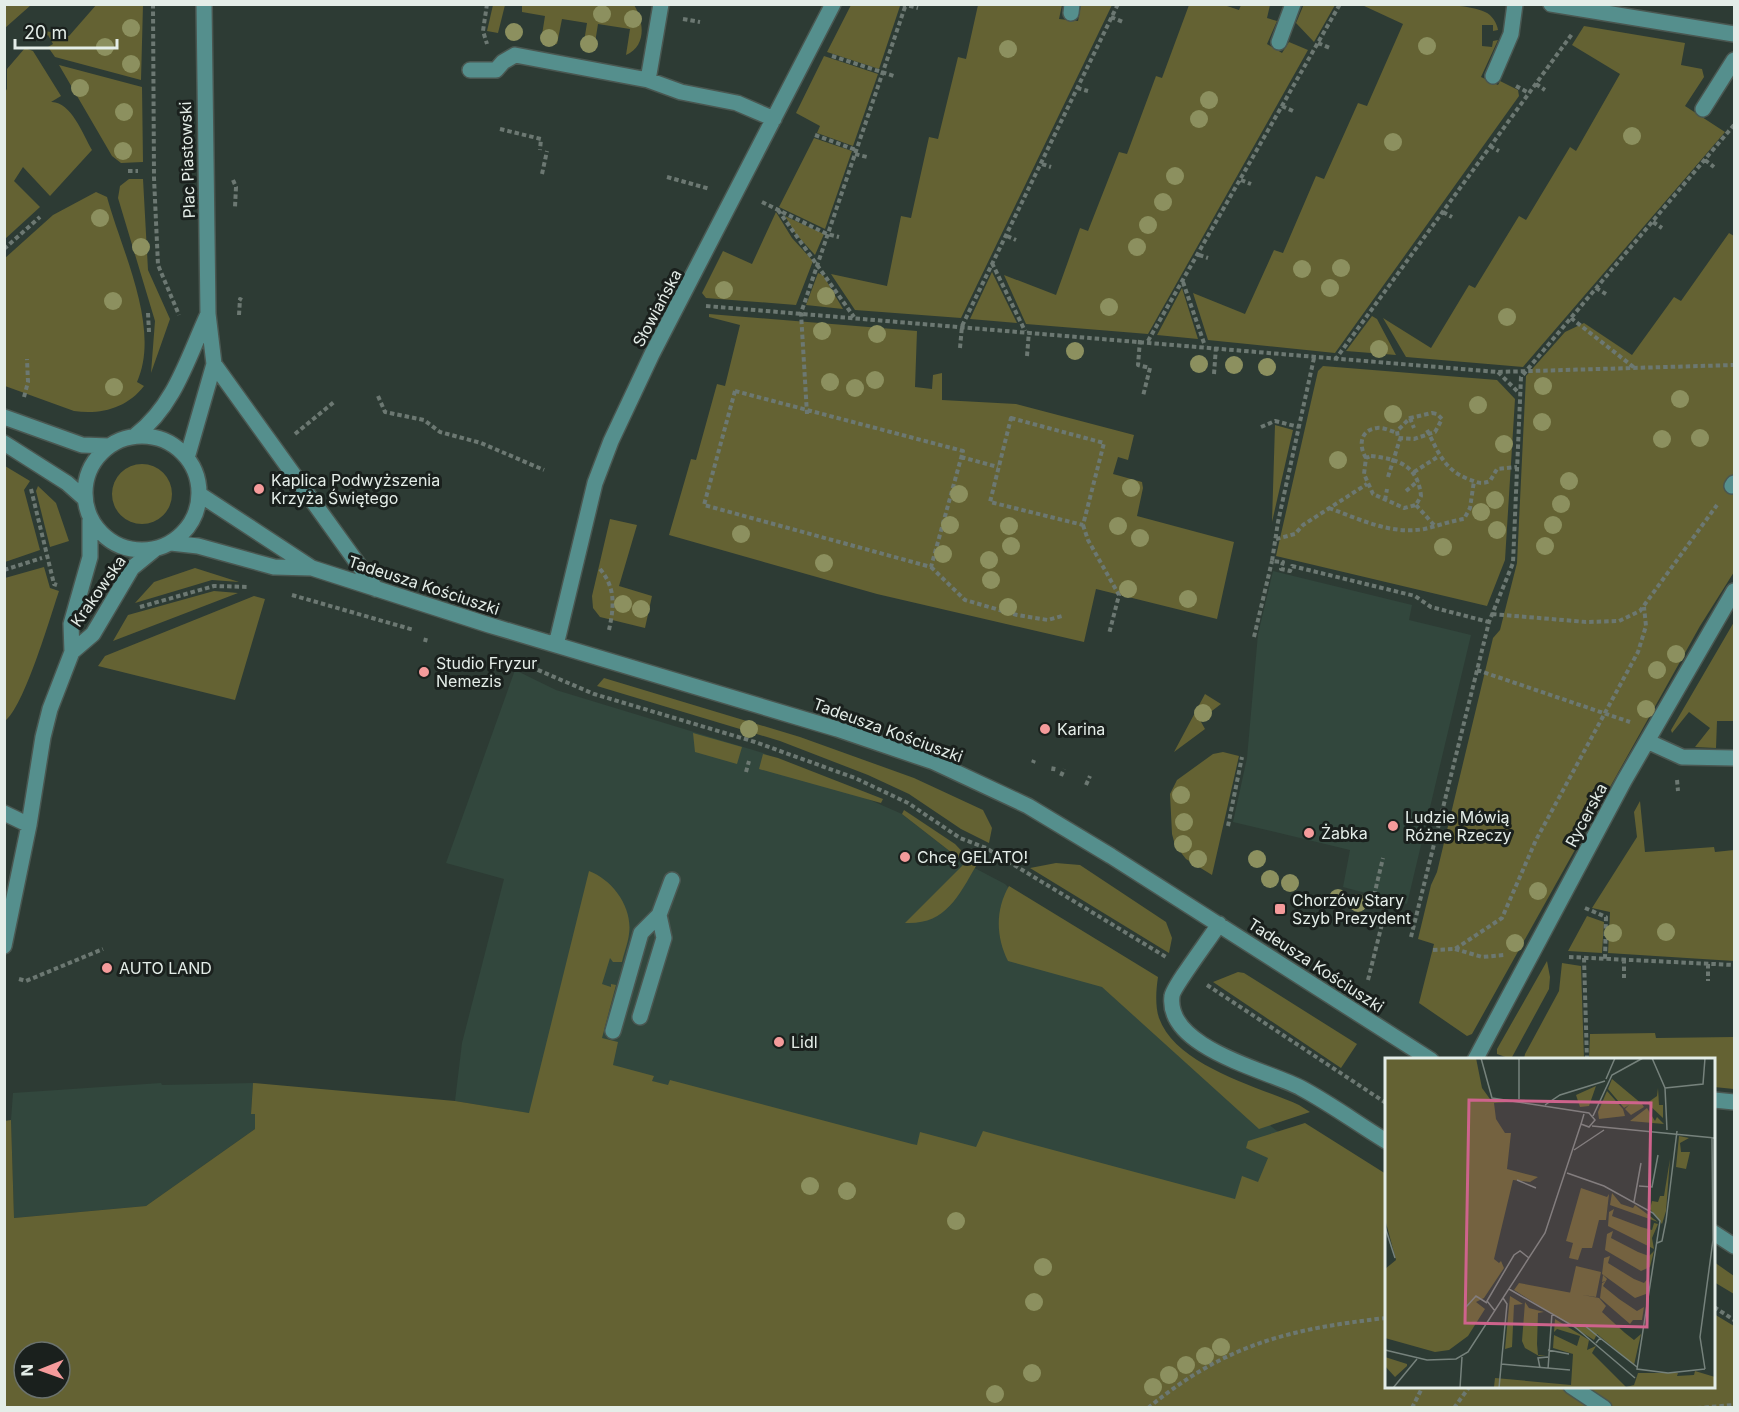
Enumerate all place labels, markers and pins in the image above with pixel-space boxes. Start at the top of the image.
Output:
place label: Kaplica Podwyższenia Krzyża Świętego [271,470,440,508]
marker: Kaplica Podwyższenia Krzyża Świętego [252,482,266,496]
place label: Studio Fryzur Nemezis [436,653,537,691]
marker: Studio Fryzur Nemezis [417,665,431,679]
place label: Karina [1057,719,1105,739]
marker: Karina [1038,722,1052,736]
place label: Ludzie Mówią Różne Rzeczy [1405,807,1512,845]
marker: Ludzie Mówią Różne Rzeczy [1386,819,1400,833]
place label: Żabka [1321,823,1368,843]
marker: Żabka [1302,826,1316,840]
place label: Chcę GELATO! [917,847,1028,867]
marker: Chcę GELATO! [898,850,912,864]
place label: Chorzów Stary Szyb Prezydent [1292,890,1411,928]
marker: Chorzów Stary Szyb Prezydent [1273,902,1287,916]
place label: AUTO LAND [119,958,212,978]
marker: AUTO LAND [100,961,114,975]
place label: Lidl [791,1032,818,1052]
marker: Lidl [772,1035,786,1049]

